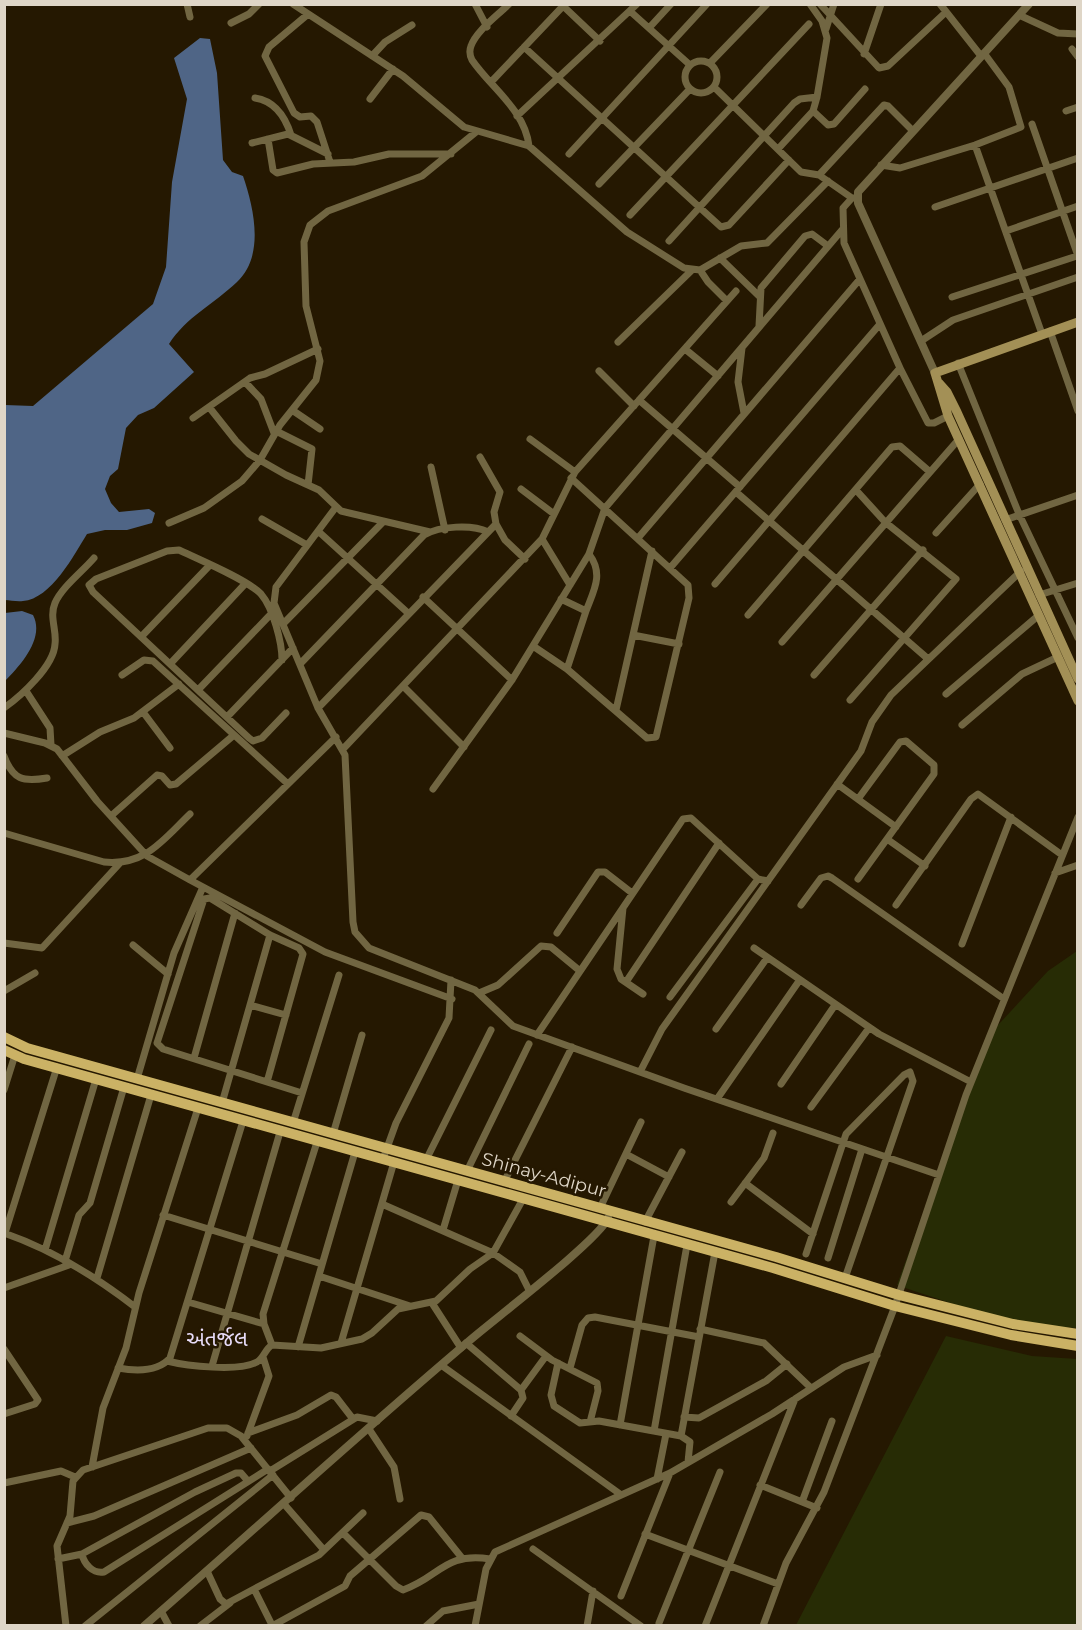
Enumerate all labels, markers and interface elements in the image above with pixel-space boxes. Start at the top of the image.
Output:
street label: Shinay-Adipur [479,1148,609,1202]
district label: અંતર્જલ [186,1326,248,1351]

